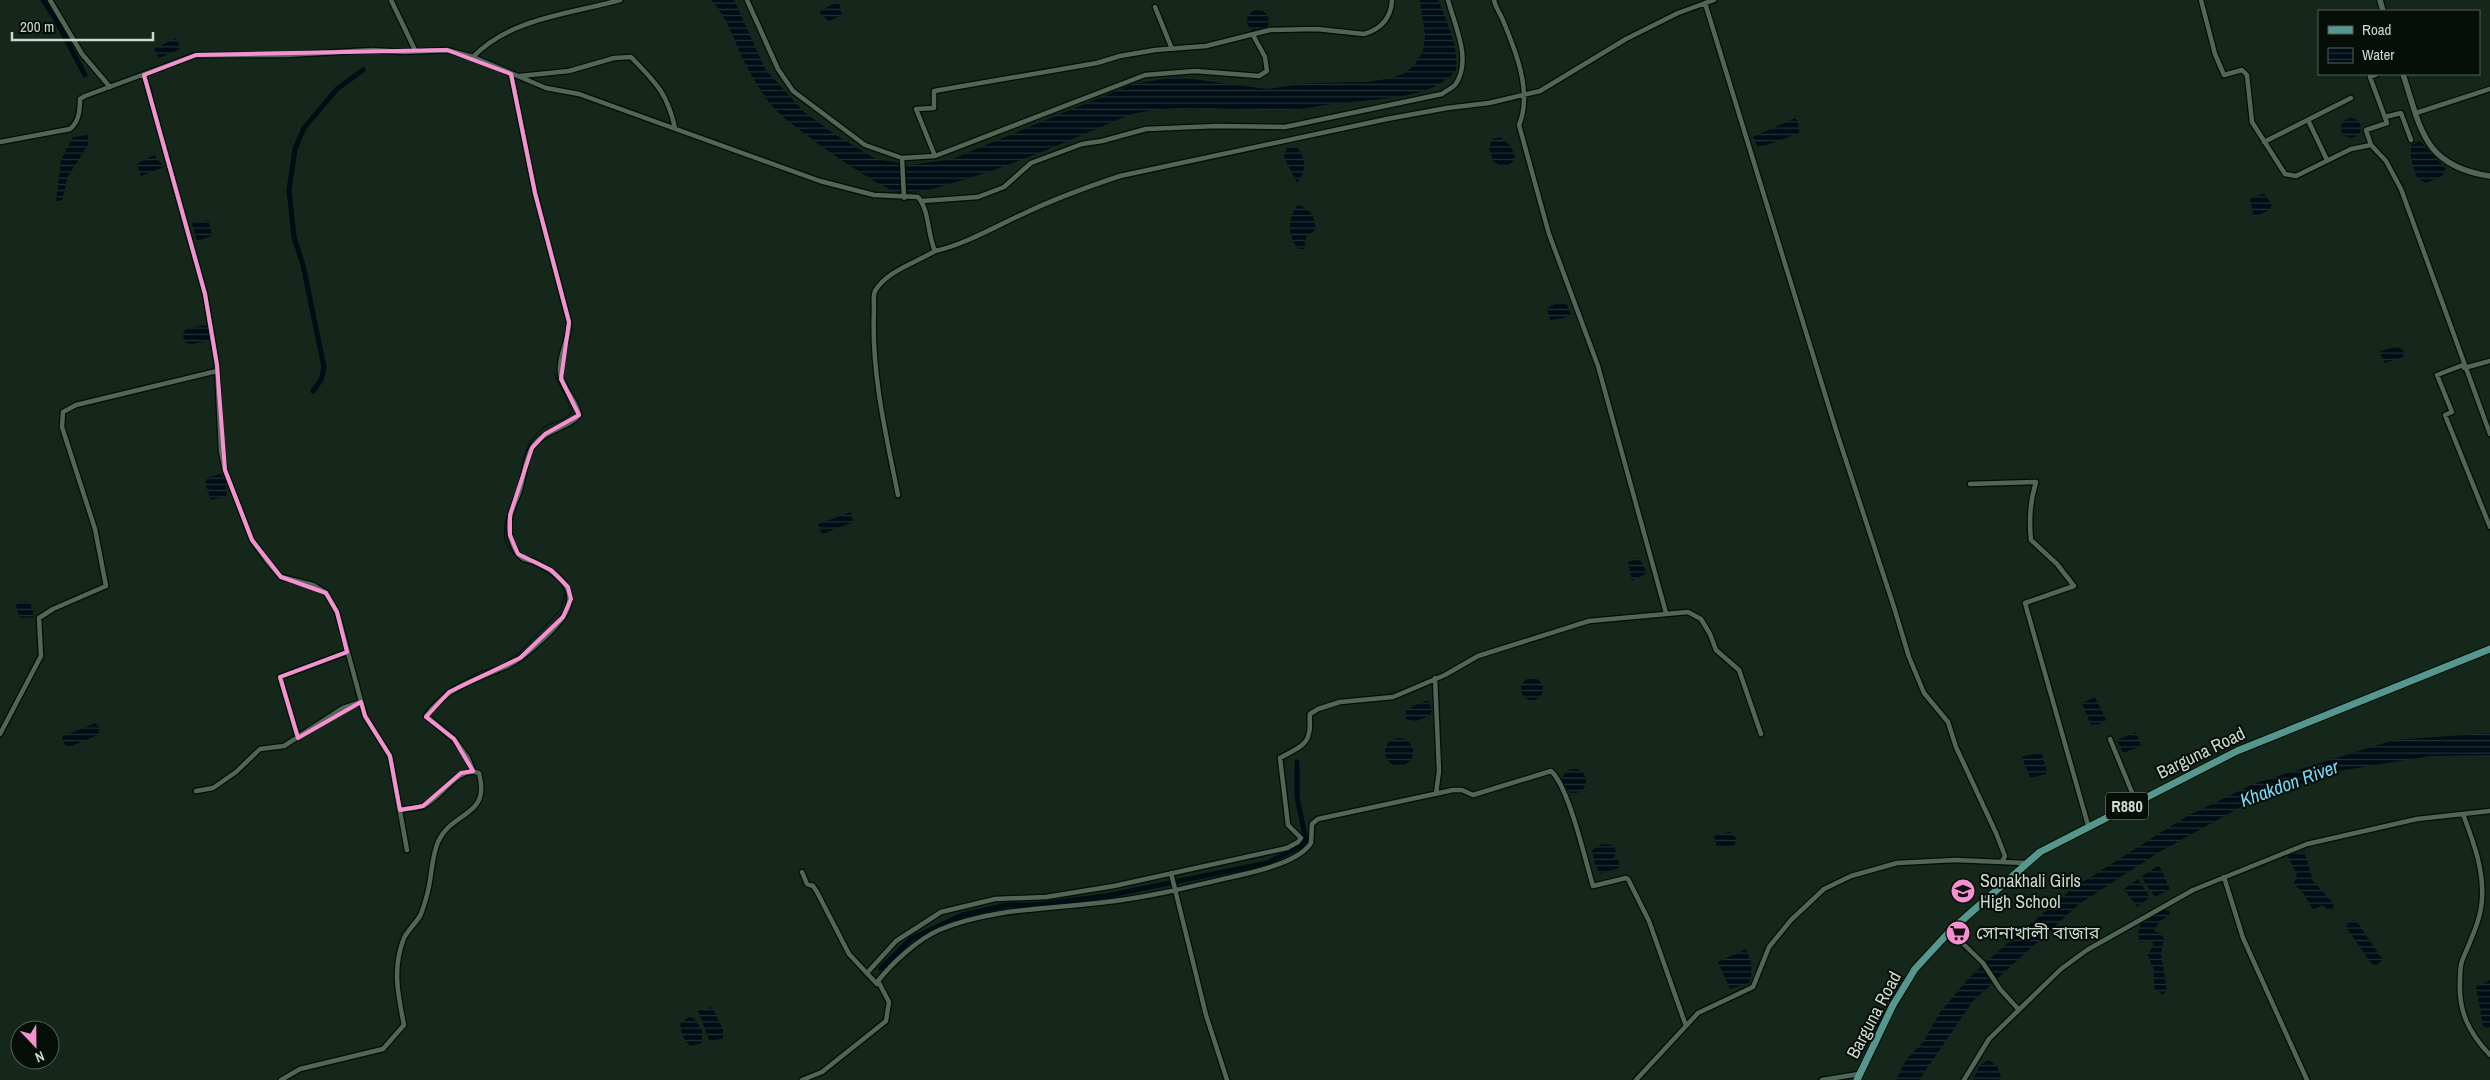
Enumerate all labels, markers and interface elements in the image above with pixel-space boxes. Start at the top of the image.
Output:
scale bar [12,10,154,42]
legend [2318,10,2480,75]
text: 200 m [20,16,54,37]
text: Road [2362,19,2391,40]
text: Water [2362,44,2394,65]
street label: Barguna Road [2153,720,2249,785]
water label: Khakdon River [2236,753,2343,813]
road number: R880 [2106,792,2148,819]
place label: Sonakhali Girls High School [1980,868,2081,914]
school or university icon: Sonakhali Girls High School [1950,878,1976,904]
supermarket icon: সোনাখালী বাজার [1945,920,1971,946]
place label: সোনাখালী বাজার [1976,920,2100,945]
street label: Barguna Road [1840,967,1907,1063]
north arrow [10,1020,60,1070]
text: N [33,1047,47,1067]

